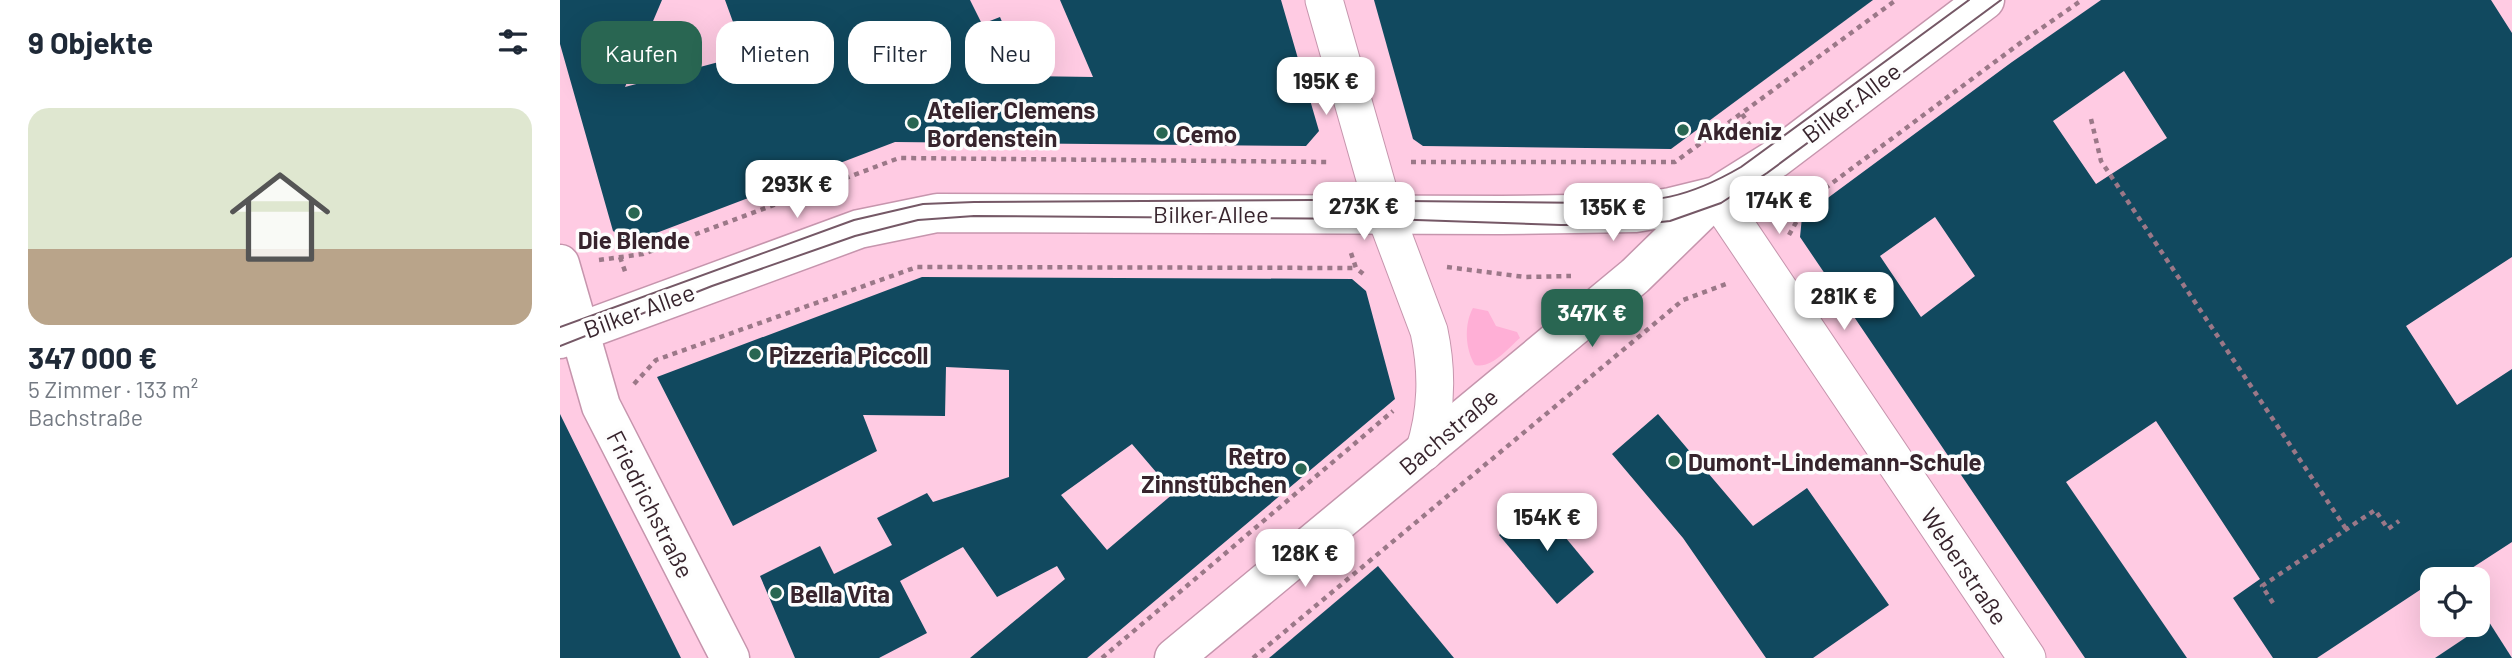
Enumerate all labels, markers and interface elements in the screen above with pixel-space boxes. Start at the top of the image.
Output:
chip: Kaufen [581,21,702,84]
chip: Mieten [716,21,834,84]
chip: Filter [848,21,951,84]
chip: Neu [965,21,1055,84]
icon: filters [494,23,532,61]
text: 9 Objekte [28,24,153,60]
street label: Bilker Allee [1796,56,1906,148]
pin: 195K € [1269,58,1383,117]
text: 195K € [1293,66,1359,94]
place label: Atelier Clemens Bordenstein [927,95,1095,152]
marker: Atelier Clemens Bordenstein [905,115,921,131]
place label: Akdeniz [1697,116,1782,145]
place label: Cemo [1176,119,1237,148]
marker: Akdeniz [1675,122,1691,138]
marker: Cemo [1154,125,1170,141]
icon: home [217,154,343,280]
pin: 293K € [740,160,854,220]
text: 293K € [761,169,833,197]
pin: 174K € [1722,176,1836,236]
pin: 273K € [1307,182,1421,242]
pin: 135K € [1556,184,1670,243]
text: 174K € [1745,185,1813,213]
text: 273K € [1329,191,1399,219]
text: 135K € [1580,192,1646,220]
street label: Bilker Allee [1153,199,1269,228]
marker: Die Blende [626,205,642,221]
place label: Die Blende [578,225,690,254]
pin: 281K € [1787,272,1901,332]
street label: Bilker Allee [580,277,698,343]
text: 281K € [1811,281,1877,309]
pin: 347K € [1535,290,1649,349]
text: 347K € [1557,298,1627,326]
text: 347 000 € [28,339,157,375]
place label: Pizzeria Piccoll [769,340,928,369]
marker: Pizzeria Piccoll [747,346,763,362]
text: 5 Zimmer · 133 m² [28,375,198,403]
street label: Bachstraße [1393,381,1503,481]
text: Bachstraße [28,403,143,431]
street label: Friedrichstraße [601,425,701,583]
place label: Retro Zinnstübchen [1141,441,1287,498]
place label: Dumont-Lindemann-Schule [1688,447,1982,476]
marker: Dumont-Lindemann-Schule [1666,453,1682,469]
marker: Retro Zinnstübchen [1293,461,1309,477]
pin: 154K € [1490,494,1604,553]
text: 154K € [1513,502,1581,530]
street label: Weberstraße [1915,502,2015,630]
pin: 128K € [1248,530,1362,589]
text: 128K € [1271,538,1339,566]
map controls [2420,567,2490,637]
button: locate [2420,567,2490,637]
place label: Bella Vita [790,579,890,608]
marker: Bella Vita [768,585,784,601]

